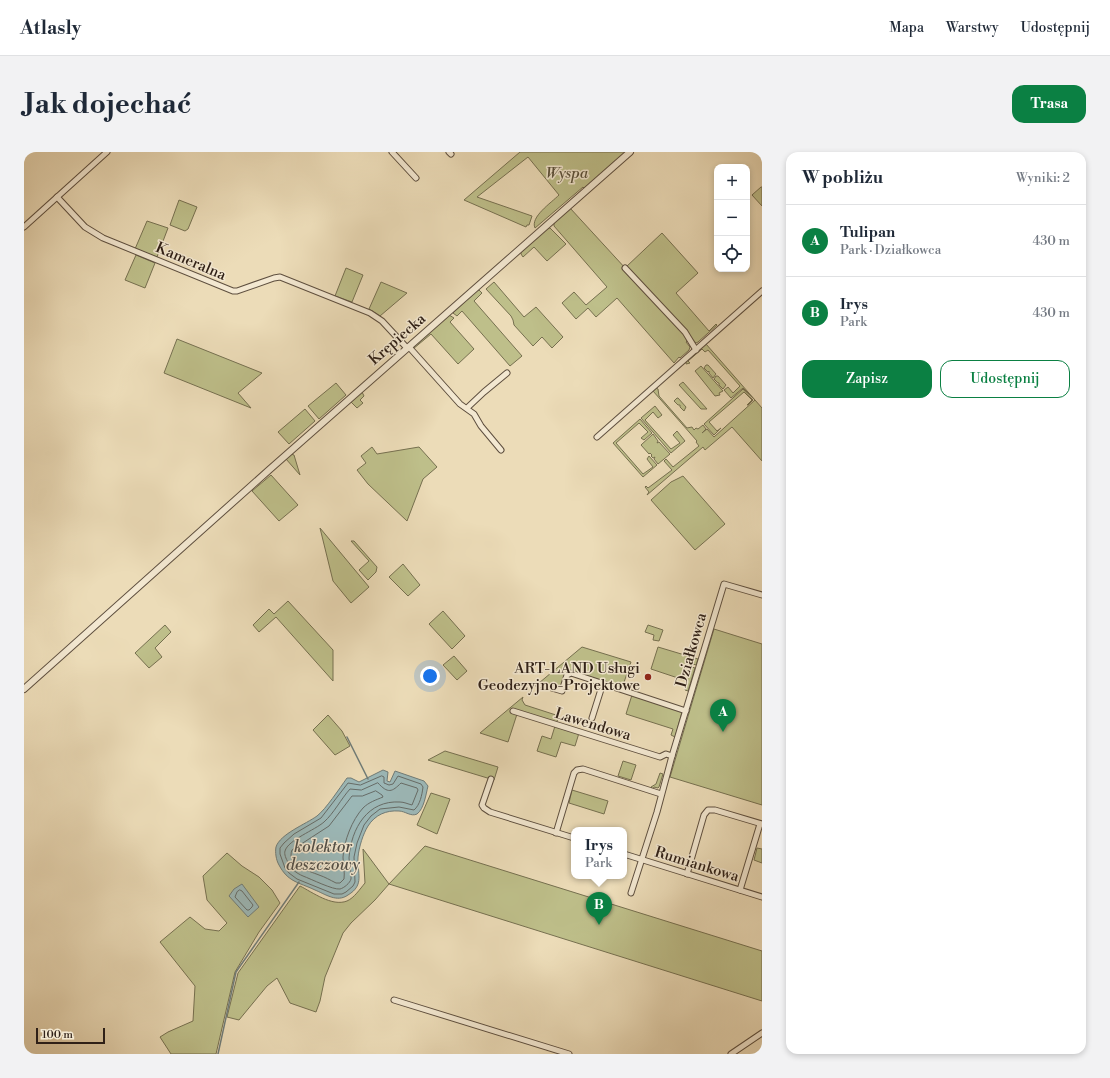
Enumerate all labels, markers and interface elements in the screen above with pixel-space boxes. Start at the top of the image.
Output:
text: Atlasly [20,16,81,40]
text: Mapa [889,19,924,37]
text: Warstwy [946,19,999,37]
text: Udostępnij [1021,19,1090,37]
button: Trasa [1012,85,1086,123]
text: Jak dojechać [24,87,191,122]
park label: Wyspa [546,164,589,183]
map controls [714,164,750,272]
button: + [714,164,750,200]
text: W pobliżu [802,167,883,189]
text: Wyniki: 2 [1016,170,1070,186]
button: − [714,200,750,236]
text: Tulipan [840,223,895,242]
text: A [810,233,820,249]
text: 430 m [1032,233,1070,249]
button: locate [714,236,750,272]
street label: Kameralna [153,238,229,285]
text: Park · Działkowca [840,242,941,258]
text: Irys [840,295,868,314]
text: B [810,305,820,321]
text: 430 m [1032,305,1070,321]
street label: Krępiecka [365,309,430,369]
text: Park [840,314,867,330]
button: Zapisz [802,360,932,398]
button: Udostępnij [940,360,1070,398]
street label: Działkowca [672,610,711,690]
place label: ART-LAND Usługi Geodezyjno-Projektowe [478,659,640,695]
your location [420,666,440,686]
marker: ART-LAND Usługi Geodezyjno-Projektowe [643,672,653,682]
pin: A [710,699,736,732]
street label: Lawendowa [552,704,634,745]
popup [571,827,627,879]
text: Irys [585,836,613,855]
water label: kolektor deszczowy [286,837,361,875]
street label: Rumiankowa [652,843,742,886]
text: Park [585,855,612,871]
pin: B [586,892,612,925]
scale bar [36,1026,105,1045]
text: 100 m [42,1028,73,1042]

